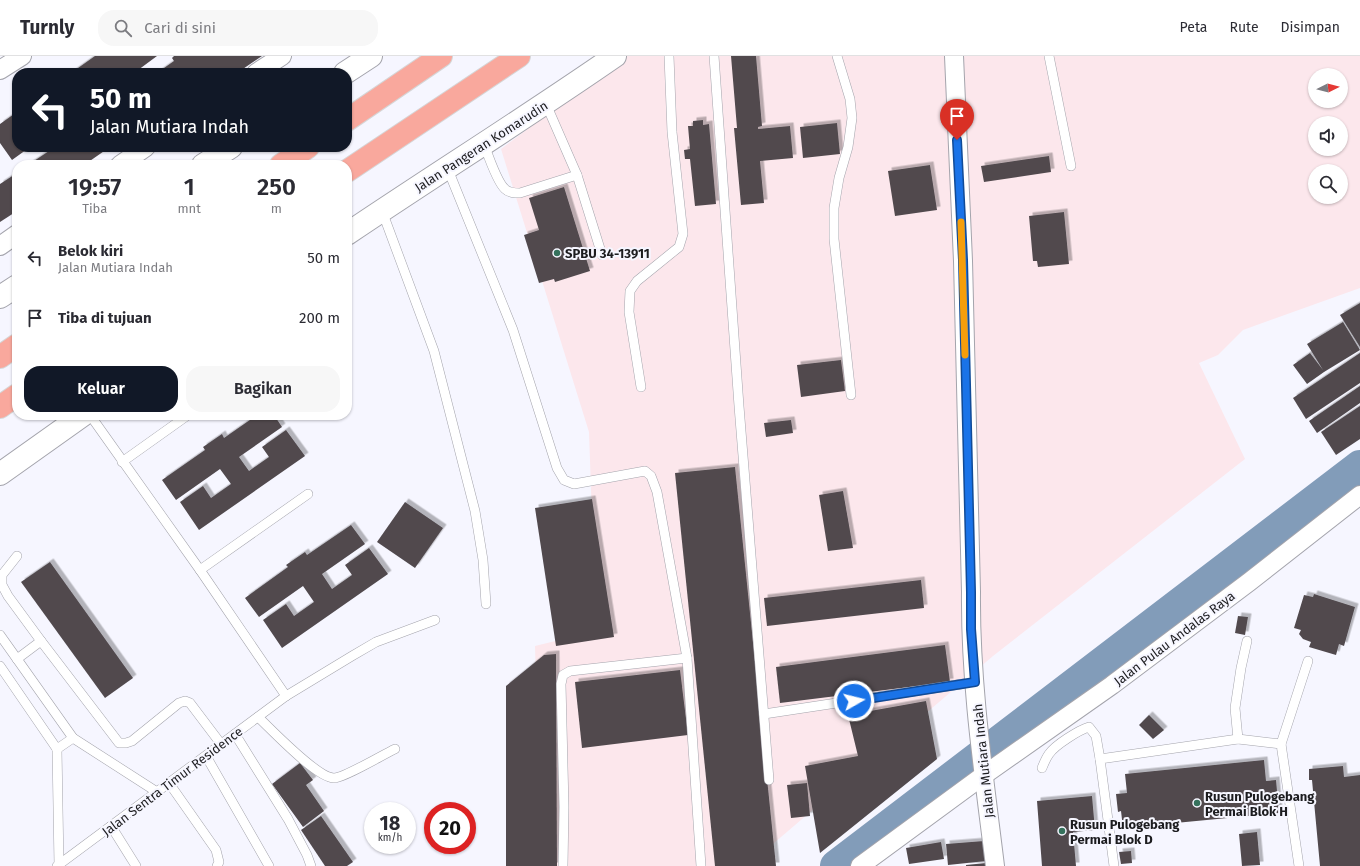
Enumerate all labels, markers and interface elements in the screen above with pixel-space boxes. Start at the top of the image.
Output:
search box [98,10,378,46]
text: Turnly [20,16,74,39]
icon: search [112,17,134,39]
text: Cari di sini [144,19,216,37]
text: Peta [1180,19,1207,36]
text: Rute [1229,19,1259,36]
text: Disimpan [1281,19,1340,36]
north arrow [1308,68,1348,108]
map controls [1308,68,1348,204]
text: 50 m [90,82,152,115]
icon: left [24,84,76,136]
street label: Jalan Pangeran Komarudin [412,98,551,195]
pin [940,99,974,140]
icon: arrive [946,105,968,127]
text: Jalan Mutiara Indah [90,116,249,138]
button: sound [1308,116,1348,156]
button: search [1308,164,1348,204]
text: 19:57 [68,173,121,201]
text: 1 [184,173,195,201]
text: 250 [257,173,296,201]
text: Tiba [82,201,107,216]
text: mnt [177,201,201,216]
text: m [271,201,282,216]
text: Belok kiri [58,242,123,260]
place label: SPBU 34-13911 [565,246,650,261]
icon: left [24,247,46,269]
marker: SPBU 34-13911 [552,248,562,258]
text: 50 m [307,249,340,267]
text: Jalan Mutiara Indah [58,260,173,275]
icon: arrive [24,307,46,329]
text: Tiba di tujuan [58,309,152,327]
text: 200 m [299,309,340,327]
button: Keluar [24,366,178,412]
button: Bagikan [186,366,340,412]
street label: Jalan Pulau Andalas Raya [1111,588,1238,689]
position arrow [833,680,875,722]
street label: Jalan Mutiara Indah [970,703,997,819]
street label: Jalan Sentra Timur Residence [99,724,245,839]
place label: Rusun Pulogebang Permai Blok H [1205,789,1315,819]
marker: Rusun Pulogebang Permai Blok H [1192,798,1202,808]
speed limit sign: 20 [424,802,476,854]
text: 18 [380,811,400,835]
place label: Rusun Pulogebang Permai Blok D [1070,817,1180,847]
marker: Rusun Pulogebang Permai Blok D [1057,826,1067,836]
text: km/h [378,832,402,844]

